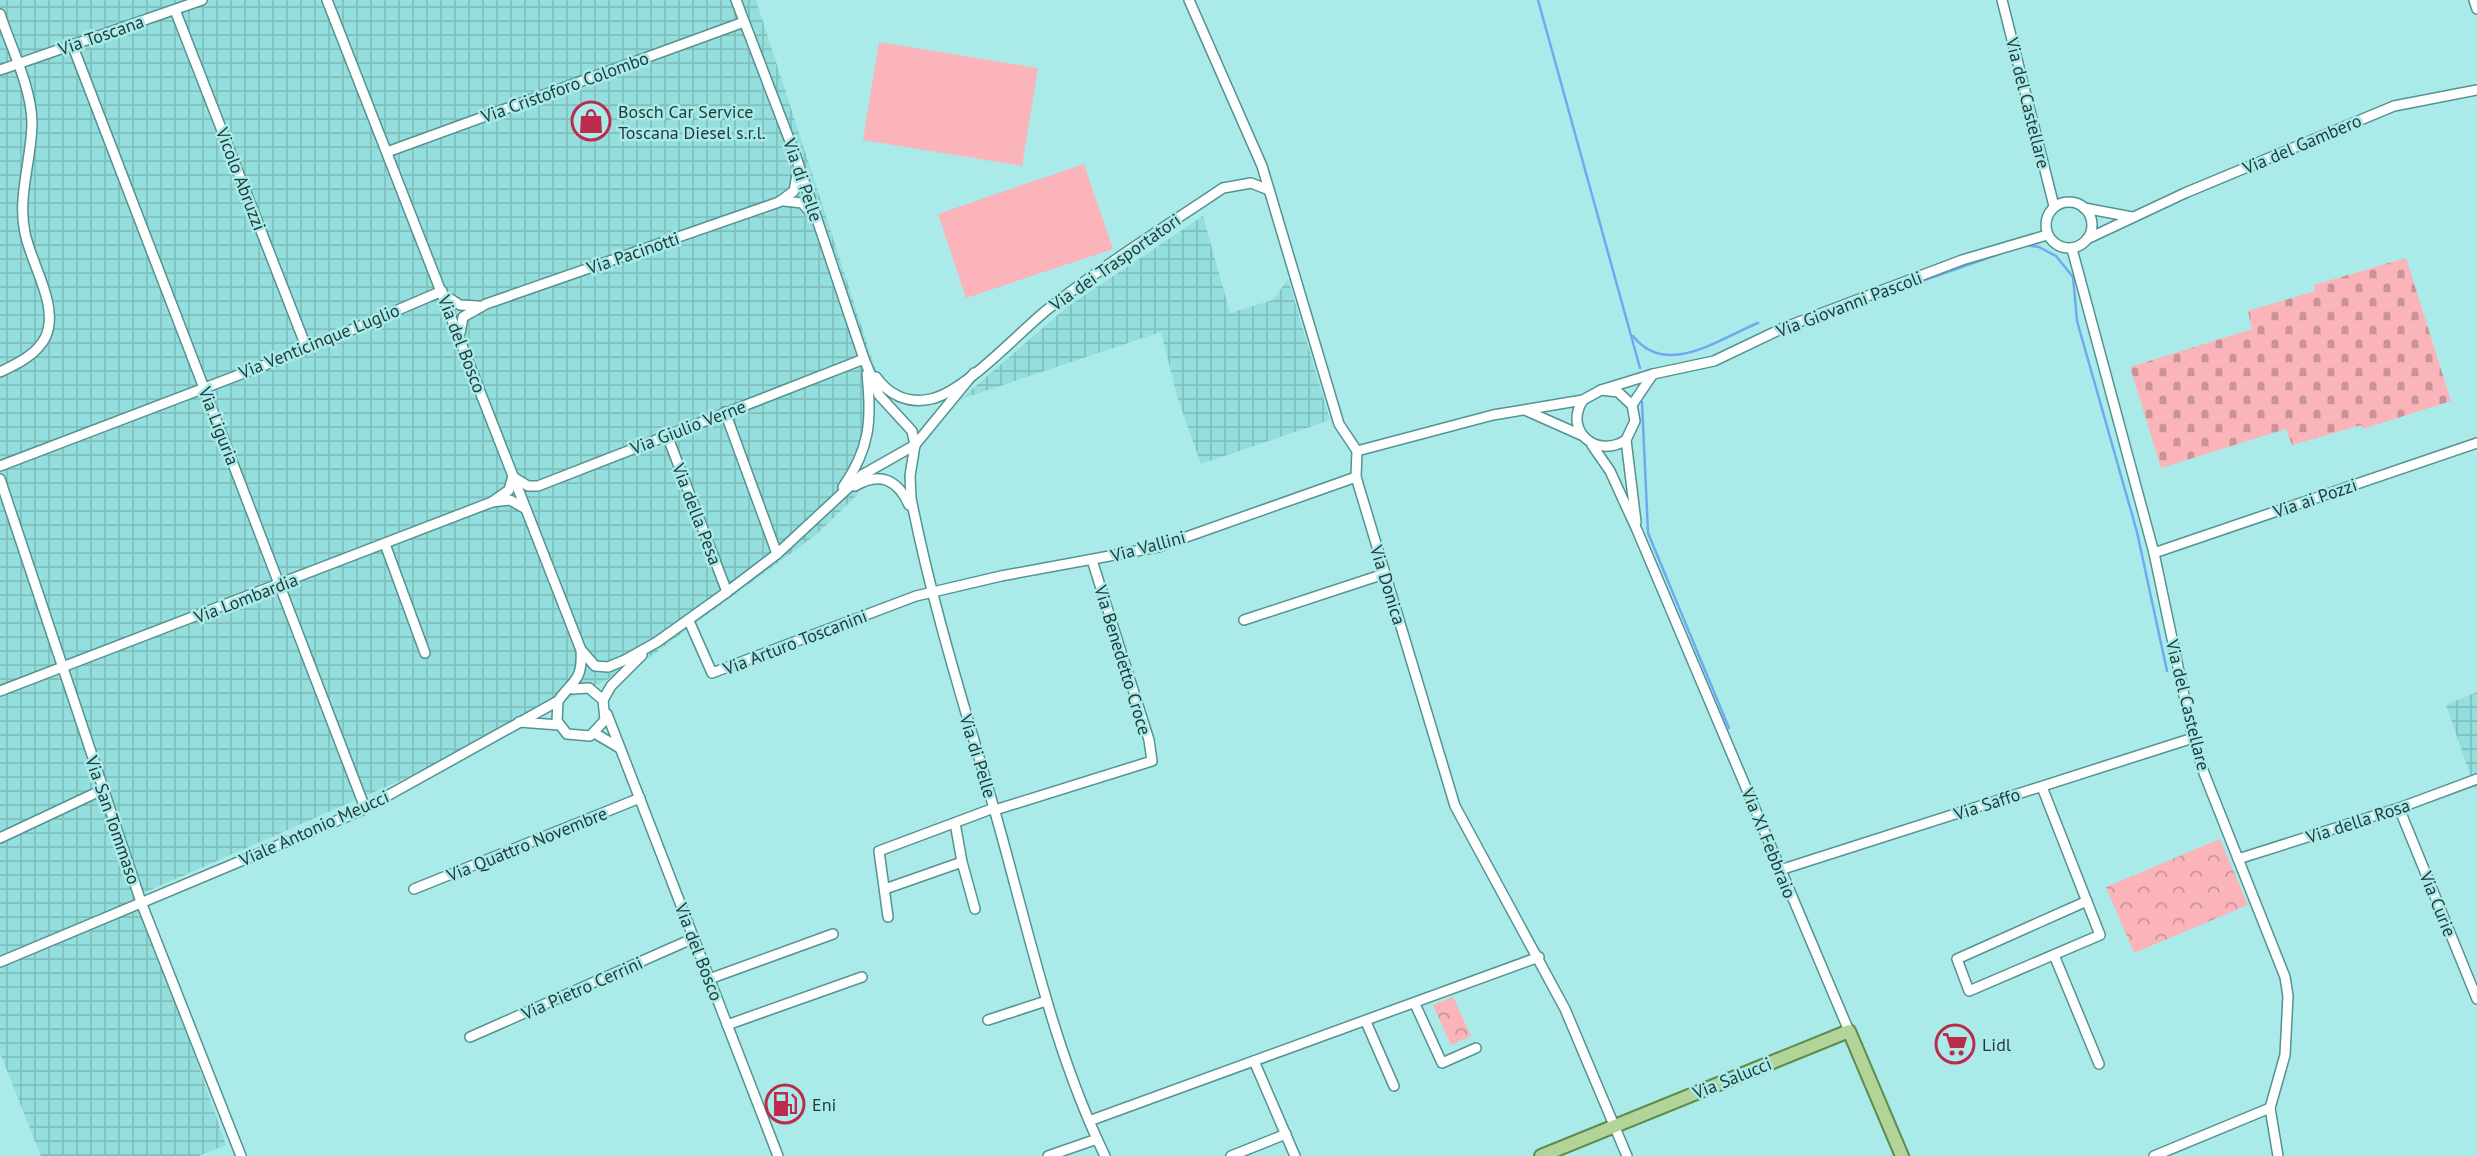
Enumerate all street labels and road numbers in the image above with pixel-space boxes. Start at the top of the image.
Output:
street label: Via Toscana [54,10,147,61]
street label: Via del Castellare [2000,34,2055,171]
street label: Via Cristoforo Colombo [477,46,652,128]
street label: Via del Gambero [2238,109,2365,180]
street label: Vicolo Abruzzi [210,123,271,234]
street label: Via di Pelle [778,135,828,225]
street label: Via dei Trasportatori [1044,208,1185,316]
street label: Via Pacinotti [583,226,682,280]
street label: Via Giovanni Pascoli [1772,266,1925,343]
street label: Via del Bosco [432,291,491,396]
street label: Via Venticinque Luglio [234,298,403,384]
street label: Via Liguria [193,383,244,468]
street label: Via Giulio Verne [626,394,749,460]
street label: Via della Pesa [667,459,727,568]
street label: Via ai Pozzi [2269,473,2360,523]
street label: Via Vallini [1107,525,1188,567]
street label: Via Donica [1365,542,1411,628]
street label: Via Lombardia [190,568,301,629]
street label: Via Benedetto Croce [1089,581,1157,738]
street label: Via Arturo Toscanini [719,604,870,680]
street label: Via del Castellare [2160,636,2215,773]
street label: Via di Pelle [954,710,1002,801]
street label: Via San Tommaso [80,752,146,887]
street label: Via Saffo [1950,783,2023,826]
street label: Via XI Febbraio [1736,784,1802,901]
street label: Viale Antonio Meucci [235,785,392,872]
street label: Via della Rosa [2302,793,2413,849]
street label: Via Quattro Novembre [442,801,611,887]
street label: Via Curie [2414,867,2462,940]
street label: Via del Bosco [669,899,728,1004]
street label: Via Pietro Cerrini [517,951,646,1025]
street label: Via Salucci [1688,1052,1775,1105]

